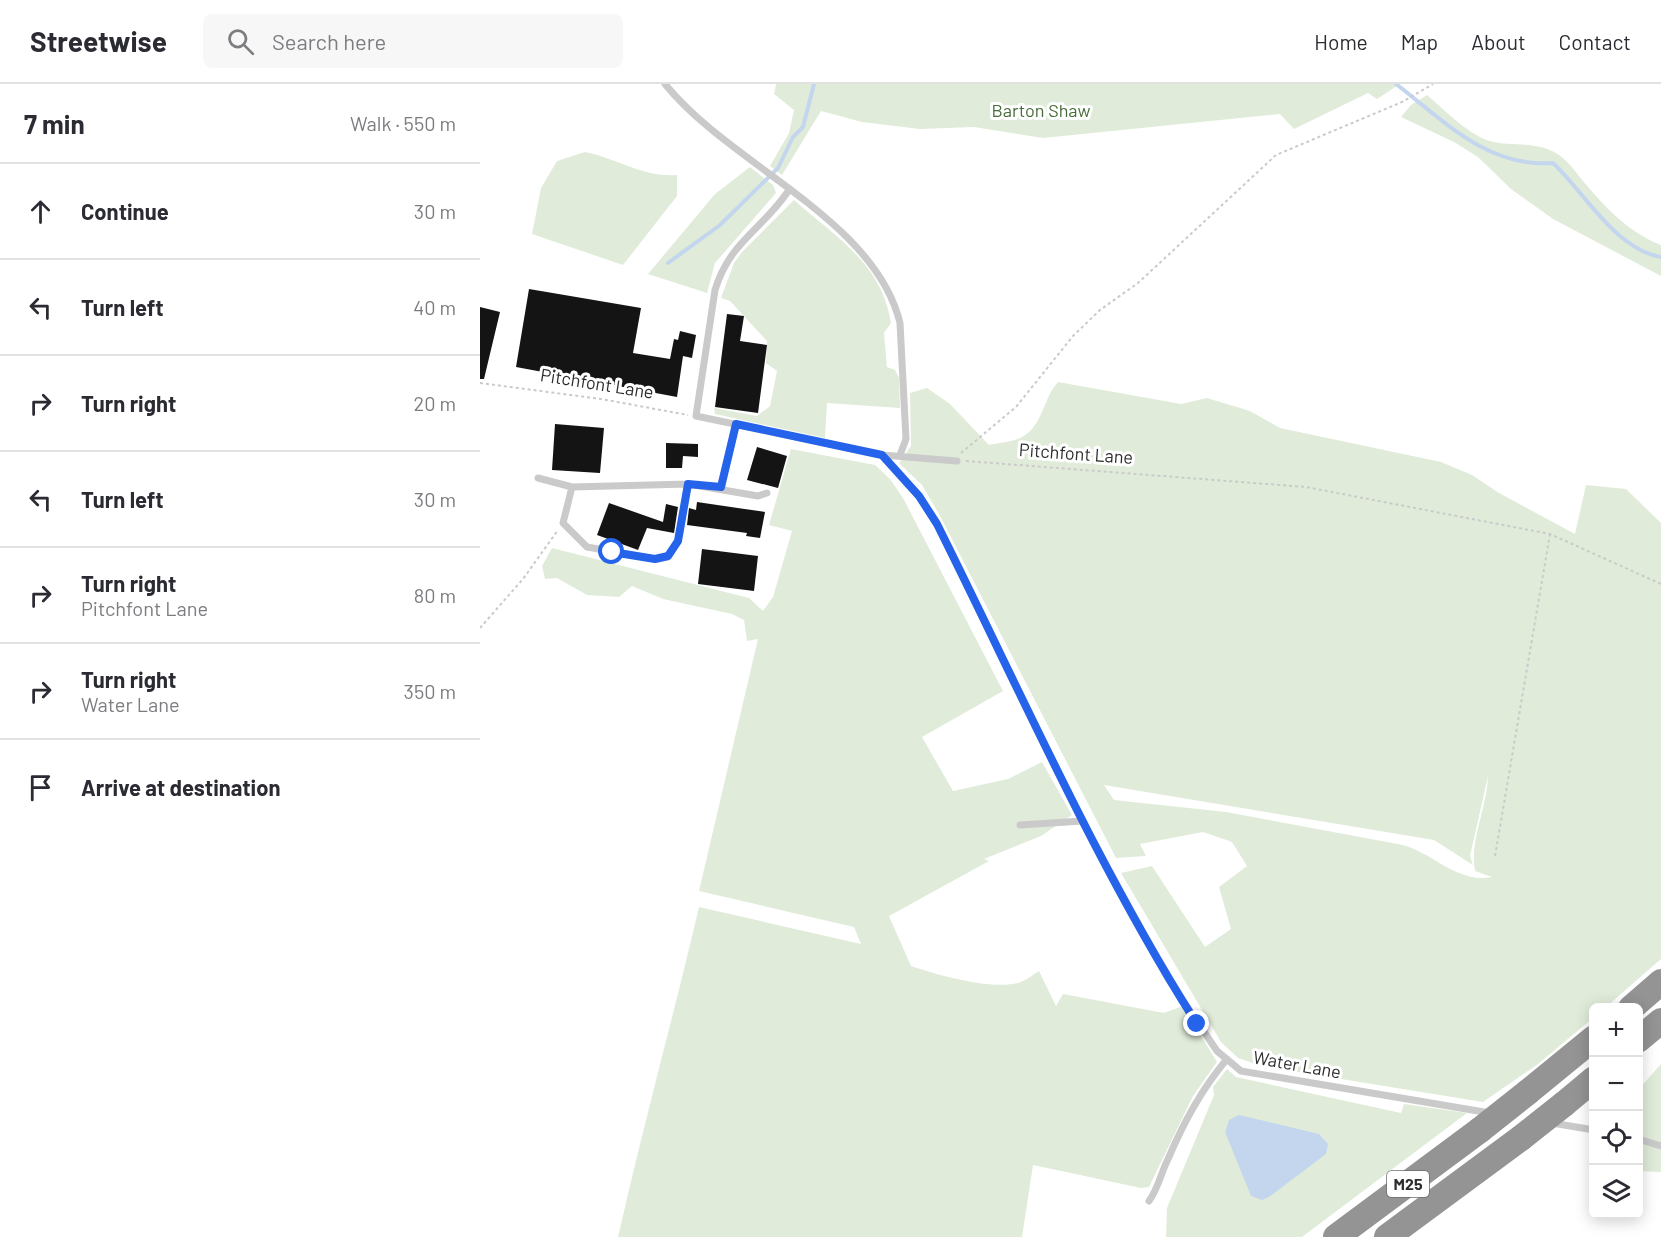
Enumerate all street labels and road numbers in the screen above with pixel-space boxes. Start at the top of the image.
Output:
street label: Pitchfont Lane [539,363,655,403]
street label: Pitchfont Lane [1018,438,1134,468]
street label: Water Lane [1252,1045,1343,1083]
road number: M25 [1387,1171,1429,1197]

